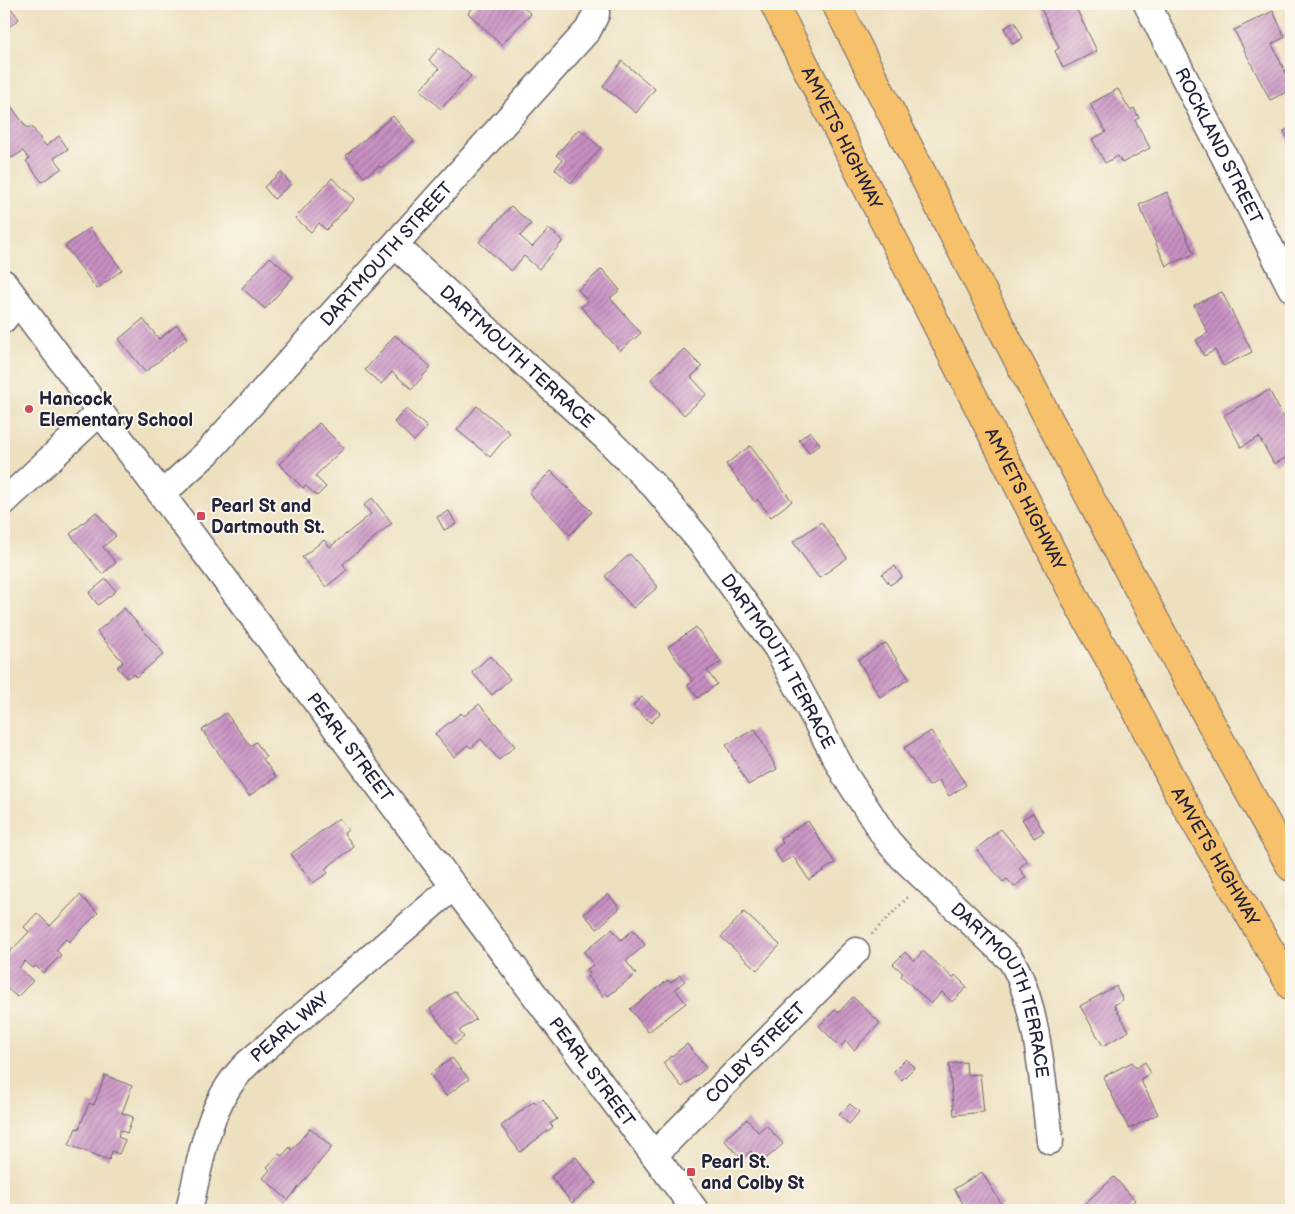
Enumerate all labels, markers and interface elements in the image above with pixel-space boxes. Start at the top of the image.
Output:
street label: AMVETS HIGHWAY [797,63,887,213]
street label: ROCKLAND STREET [1171,64,1267,227]
street label: DARTMOUTH STREET [316,177,457,330]
street label: DARTMOUTH TERRACE [436,281,599,432]
place label: Hancock Elementary School [39,389,193,431]
marker: Hancock Elementary School [23,403,35,415]
street label: AMVETS HIGHWAY [980,424,1070,574]
place label: Pearl St and Dartmouth St. [211,496,325,538]
marker: Pearl St and Dartmouth St. [195,510,207,522]
street label: DARTMOUTH TERRACE [717,570,840,753]
street label: PEARL STREET [303,689,398,806]
street label: AMVETS HIGHWAY [1167,784,1264,930]
street label: DARTMOUTH TERRACE [947,898,1053,1079]
street label: PEARL WAY [246,987,333,1066]
street label: COLBY STREET [701,998,810,1107]
street label: PEARL STREET [545,1013,640,1131]
place label: Pearl St. and Colby St [701,1152,804,1194]
marker: Pearl St. and Colby St [685,1166,697,1178]

